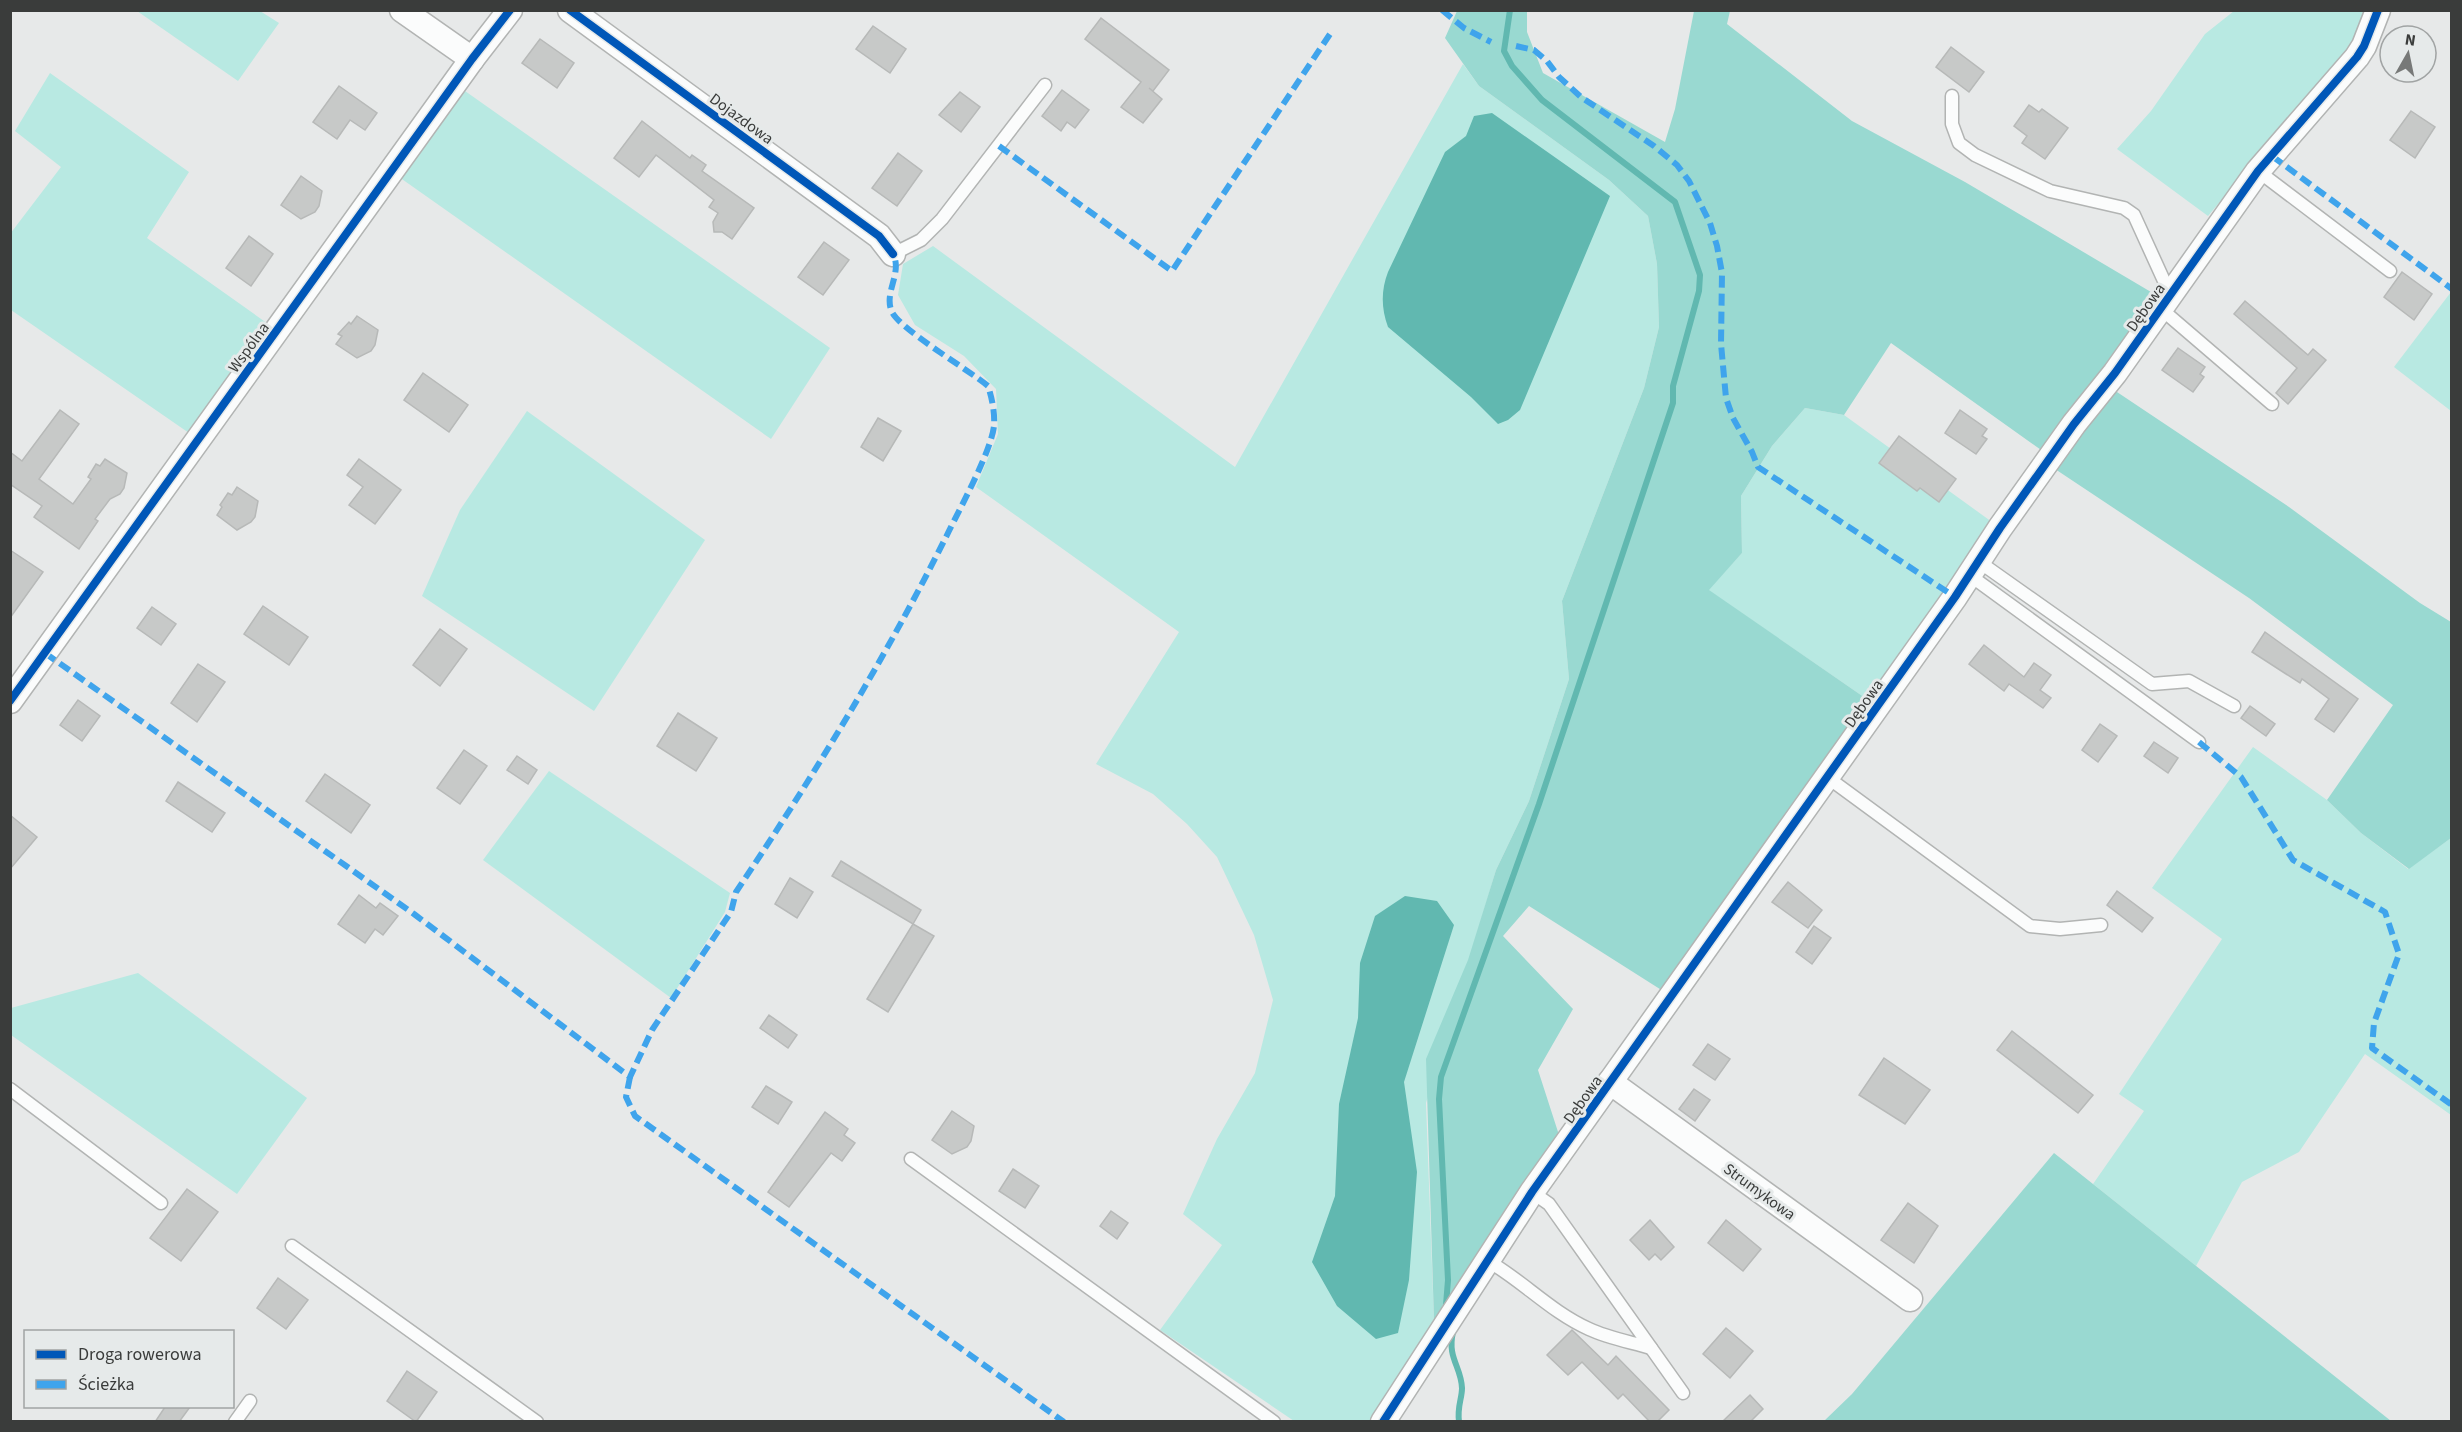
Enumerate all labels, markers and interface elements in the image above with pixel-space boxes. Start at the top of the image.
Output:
north arrow [2378,24,2438,84]
text: N [2403,28,2417,52]
street label: Dojazdowa [705,88,778,149]
street label: Dębowa [2121,279,2171,336]
street label: Wspólna [223,318,275,377]
street label: Dębowa [1839,675,1889,732]
street label: Dębowa [1558,1071,1608,1128]
street label: Strumykowa [1719,1158,1800,1225]
legend [24,1330,234,1408]
text: Droga rowerowa [78,1342,202,1367]
text: Ścieżka [78,1372,135,1397]

